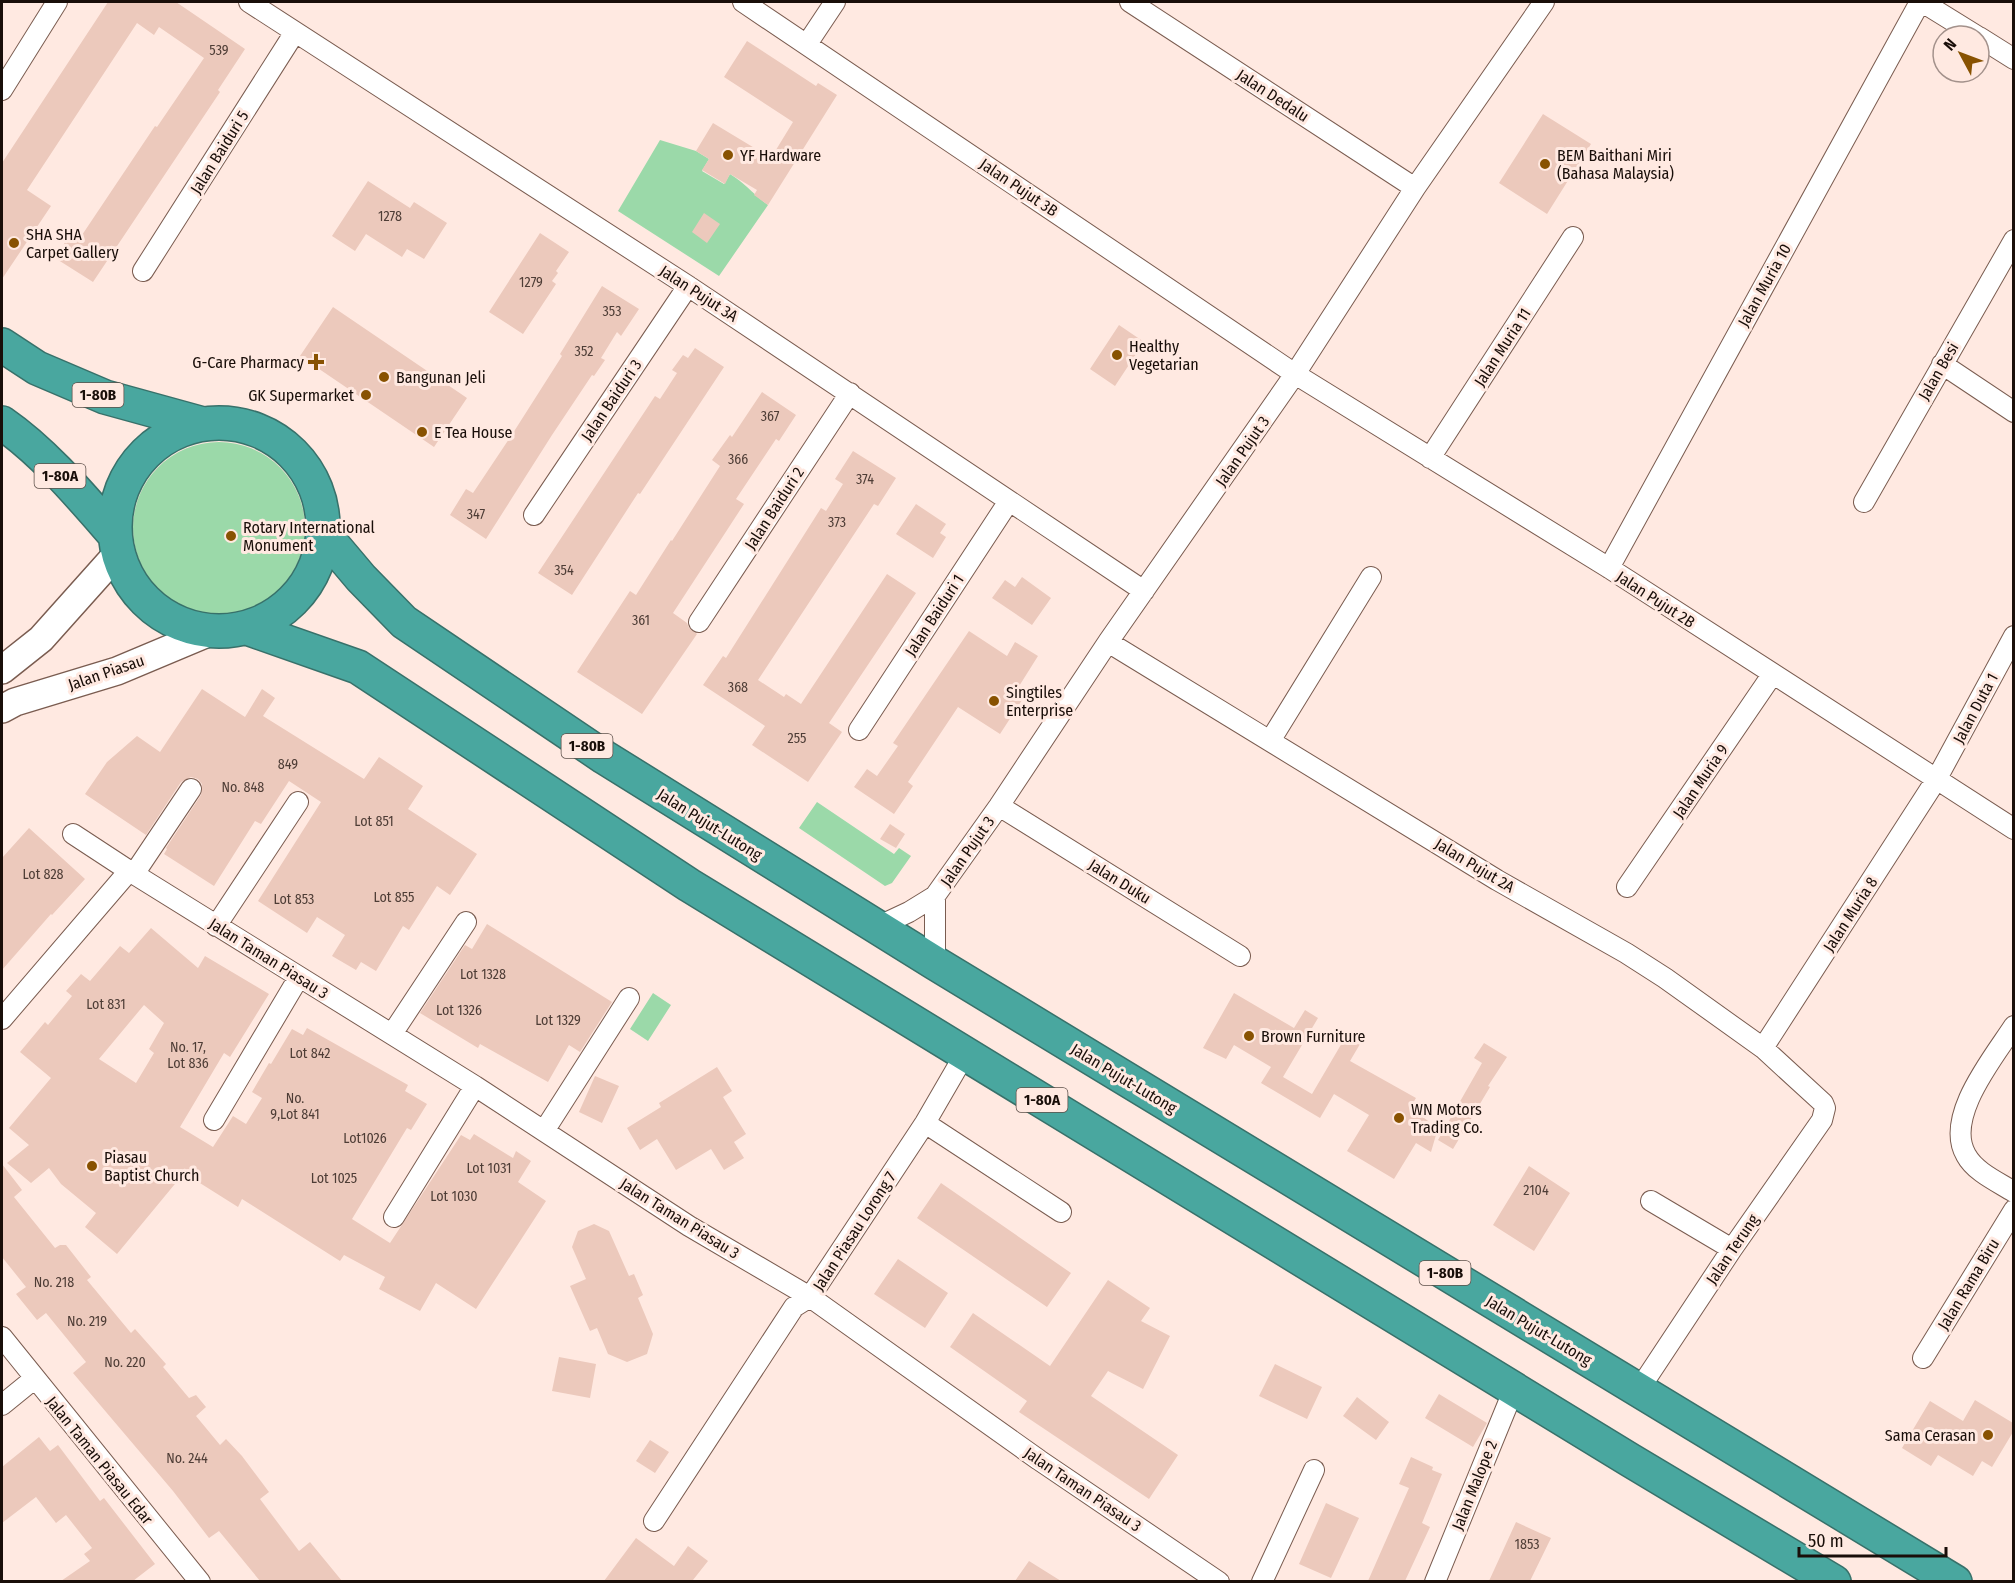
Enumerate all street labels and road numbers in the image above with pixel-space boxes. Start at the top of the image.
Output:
street label: Jalan Dedalu [1233,65,1312,126]
street label: Jalan Baiduri 5 [186,107,253,197]
street label: Jalan Pujut 3B [976,154,1062,221]
street label: Jalan Muria 10 [1734,241,1795,330]
street label: Jalan Pujut 3A [656,261,742,326]
street label: Jalan Muria 11 [1470,305,1535,390]
street label: Jalan Besi [1914,339,1963,404]
street label: Jalan Baiduri 3 [577,356,646,445]
road number: 1-80B [72,383,124,407]
street label: Jalan Pujut 3 [1211,413,1273,490]
road number: 1-80A [34,464,86,488]
street label: Jalan Baiduri 2 [741,464,808,553]
street label: Jalan Pujut 2B [1613,567,1699,632]
street label: Jalan Baiduri 1 [901,571,968,660]
street label: Jalan Piasau [66,651,147,694]
street label: Jalan Duta 1 [1949,670,2002,747]
road number: 1-80B [562,734,612,758]
street label: Jalan Muria 9 [1669,741,1732,822]
street label: Jalan Pujut-Lutong [654,785,766,865]
street label: Jalan Pujut 3 [936,813,998,890]
street label: Jalan Pujut 2A [1432,834,1518,897]
street label: Jalan Duku [1085,855,1154,908]
street label: Jalan Muria 8 [1819,873,1882,955]
street label: Jalan Taman Piasau 3 [206,914,332,1003]
street label: Jalan Pujut-Lutong [1067,1039,1180,1118]
road number: 1-80A [1016,1088,1068,1112]
street label: Jalan Piasau Lorong 7 [809,1168,900,1294]
street label: Jalan Taman Piasau 3 [617,1174,743,1263]
street label: Jalan Terung [1702,1210,1763,1288]
street label: Jalan Rama Biru [1934,1235,2003,1333]
road number: 1-80B [1420,1261,1470,1285]
street label: Jalan Pujut-Lutong [1482,1291,1595,1370]
street label: Jalan Taman Piasau Edar [42,1393,157,1528]
street label: Jalan Malope 2 [1448,1438,1501,1533]
street label: Jalan Taman Piasau 3 [1021,1443,1145,1536]

